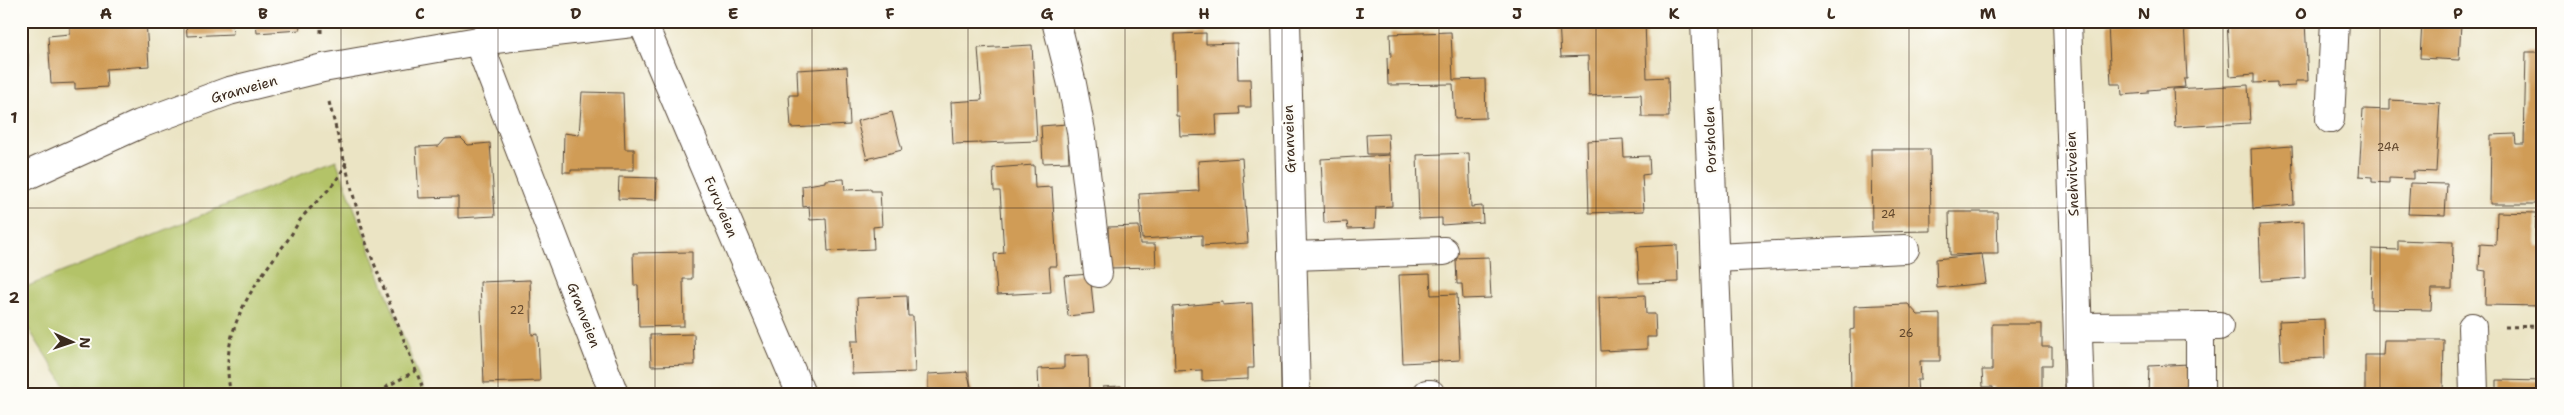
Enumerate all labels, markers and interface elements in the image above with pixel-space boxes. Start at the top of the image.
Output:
text: A [100,3,112,24]
text: B [258,3,268,24]
text: C [415,3,425,24]
text: D [570,3,582,24]
text: E [728,3,738,24]
text: F [885,3,895,24]
text: G [1041,3,1054,24]
text: H [1198,3,1210,24]
text: I [1356,3,1365,24]
text: J [1512,3,1522,24]
text: K [1669,3,1680,24]
text: L [1827,3,1836,24]
text: M [1980,3,1997,24]
text: N [2138,3,2150,24]
text: O [2295,3,2307,24]
text: P [2453,3,2463,24]
street label: Granveien [209,71,280,107]
street label: Granveien [1279,104,1299,174]
street label: Porsholen [1700,106,1720,173]
text: 1 [10,107,18,128]
street label: Snehvitveien [2062,131,2082,217]
house number: 24A [2377,140,2399,155]
street label: Furuveien [700,174,742,241]
house number: 24 [1881,207,1896,222]
street label: Granveien [563,280,605,351]
text: 2 [8,287,20,308]
house number: 22 [510,303,524,318]
north arrow [48,318,98,368]
house number: 26 [1899,326,1913,341]
text: N [76,337,94,349]

